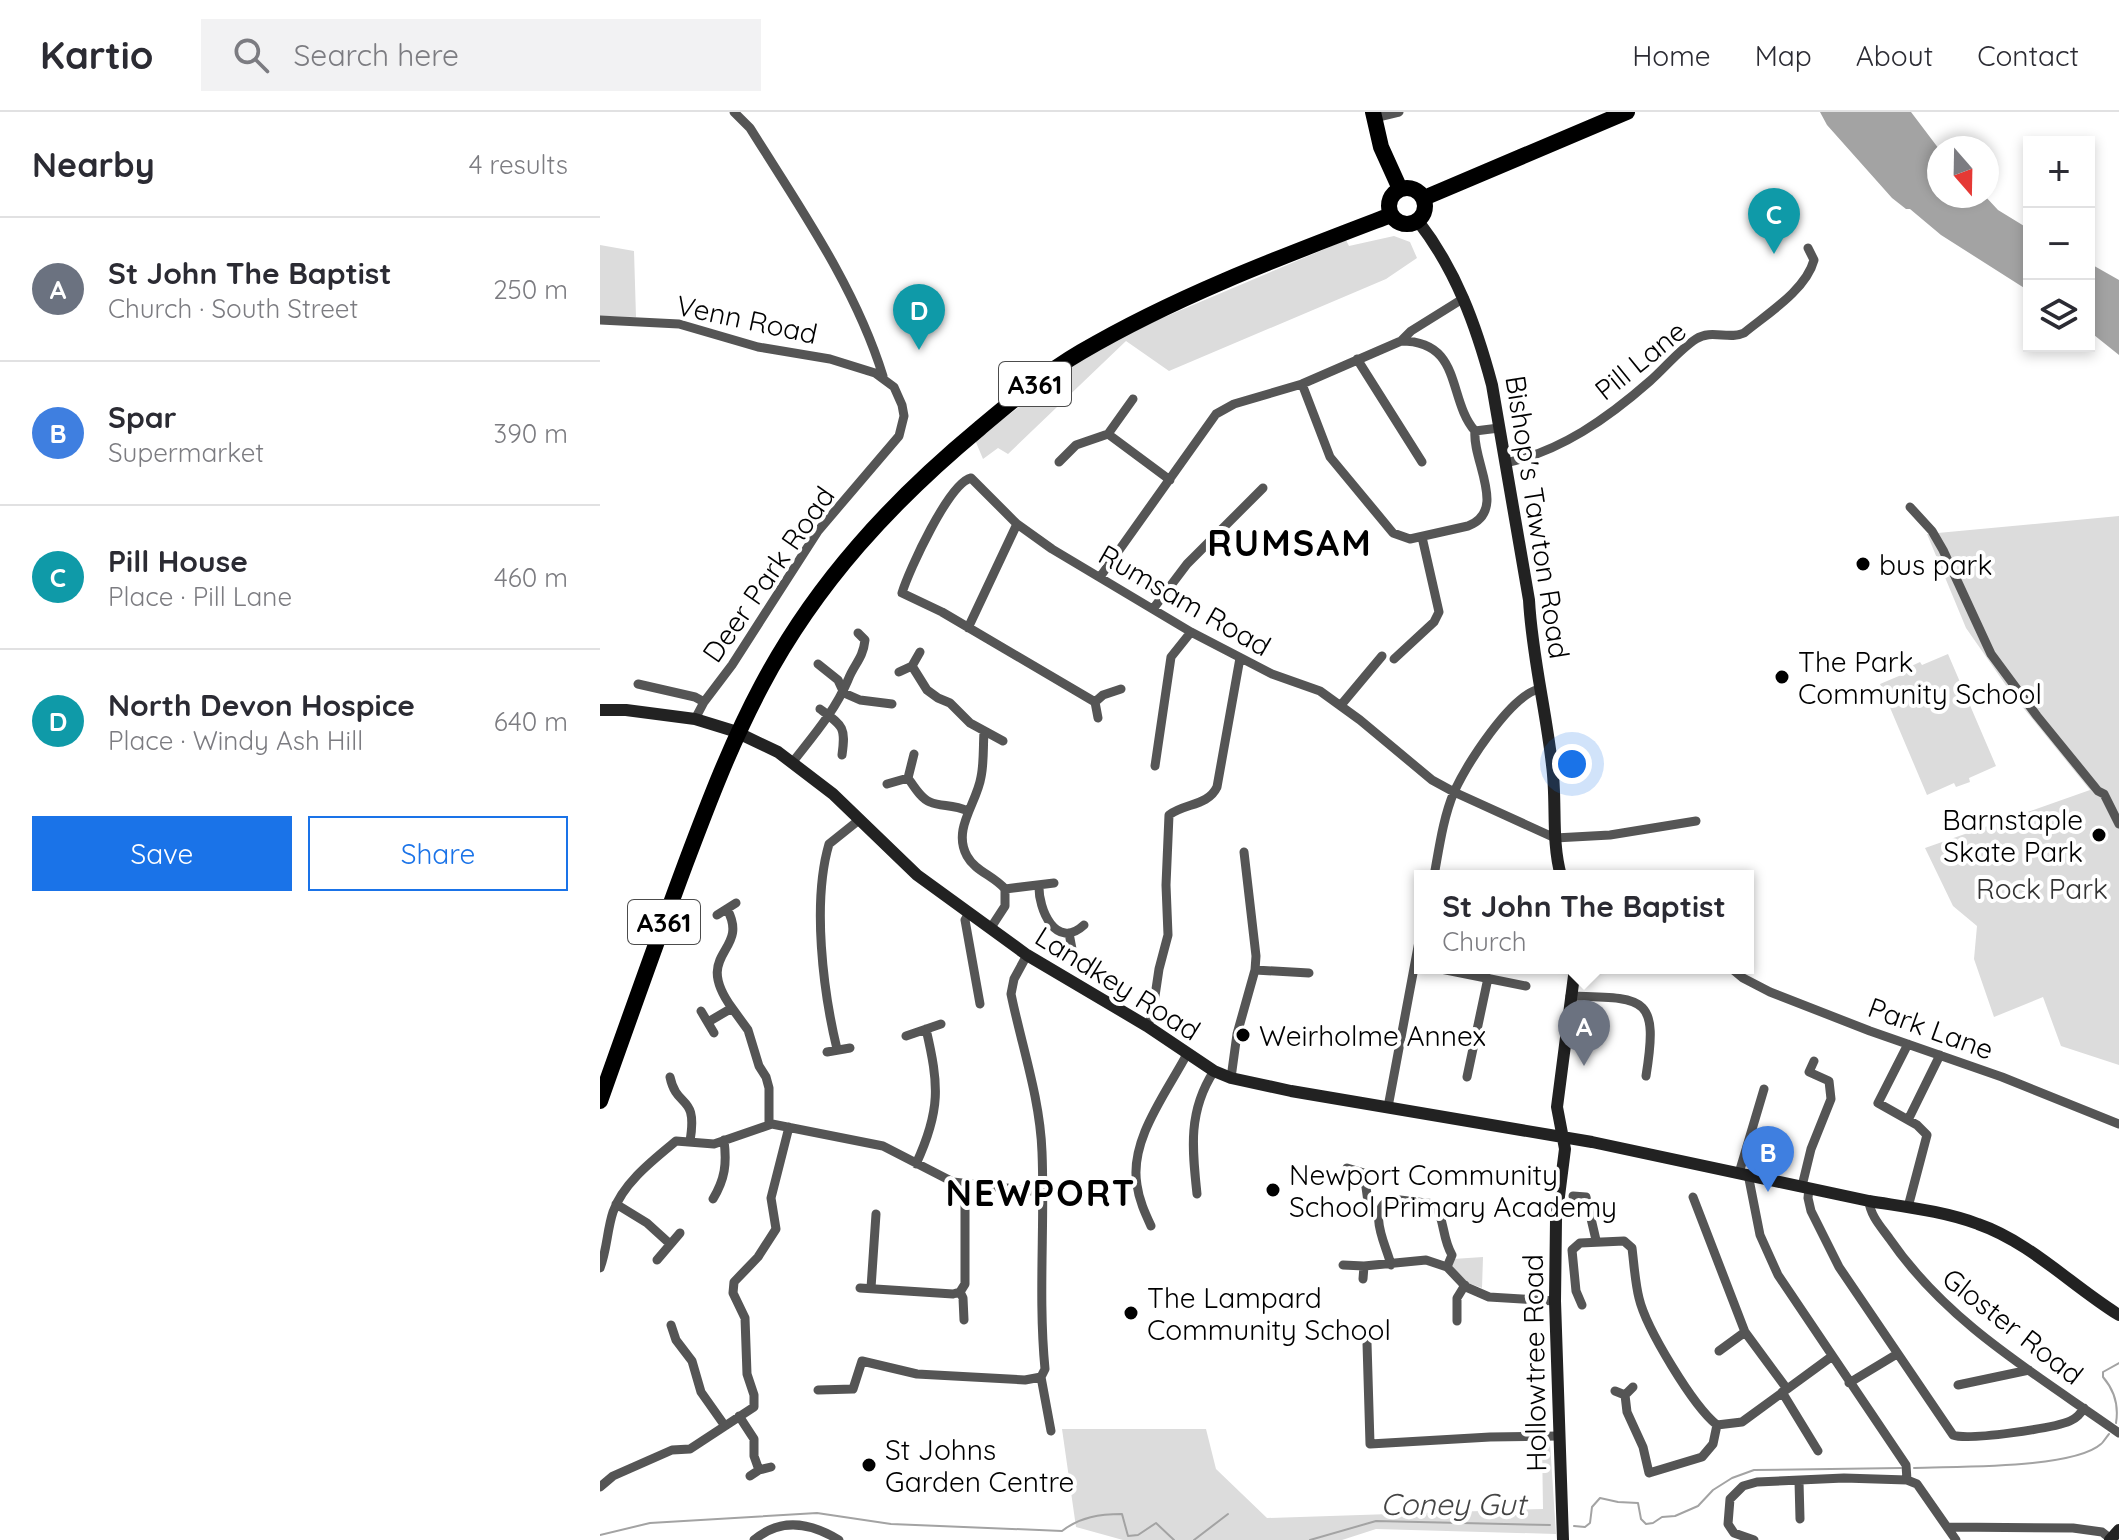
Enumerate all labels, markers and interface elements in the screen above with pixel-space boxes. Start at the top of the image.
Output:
search box [201,19,761,91]
text: Kartio [40,31,153,79]
icon: search [229,33,273,77]
text: Search here [293,36,459,74]
text: Home [1632,38,1711,73]
text: Map [1755,38,1812,73]
text: About [1856,38,1933,73]
text: Contact [1977,38,2079,73]
north arrow [1927,136,1999,208]
map controls [2023,136,2095,352]
button: + [2023,136,2095,208]
text: Nearby [32,143,155,186]
text: 4 results [469,148,568,181]
pin: C [1748,188,1800,254]
button: − [2023,208,2095,280]
text: St John The Baptist [108,254,392,292]
text: A [50,273,66,306]
text: 250 m [493,273,568,306]
button: layers [2023,280,2095,352]
pin: D [893,284,945,350]
street label: Venn Road [673,287,821,351]
text: Church · South Street [108,292,358,325]
street label: Pill Lane [1587,313,1693,407]
road number: A361 [999,362,1071,406]
street label: Bishop's Tawton Road [1498,373,1578,661]
text: Spar [108,398,177,436]
text: B [49,417,67,450]
text: 390 m [494,417,568,450]
text: Supermarket [108,436,264,469]
street label: Deer Park Road [694,479,842,669]
district label: RUMSAM [1207,520,1373,565]
street label: Rumsam Road [1093,537,1277,663]
text: Pill House [108,542,248,580]
place label: bus park [1879,547,1992,582]
marker: bus park [1854,555,1872,573]
text: C [50,561,66,594]
text: 460 m [494,561,568,594]
text: Place · Pill Lane [108,580,292,613]
place label: The Park Community School [1798,644,2042,711]
marker: The Park Community School [1773,668,1791,686]
text: North Devon Hospice [108,686,415,724]
text: D [49,705,67,738]
text: 640 m [494,705,568,738]
text: Place · Windy Ash Hill [108,724,363,757]
your location [1552,744,1592,784]
place label: Barnstaple Skate Park [1942,802,2083,869]
button: Save [32,816,292,891]
button: Share [308,816,568,891]
marker: Barnstaple Skate Park [2090,826,2108,844]
popup [1414,870,1754,974]
park label: Rock Park [1976,871,2108,906]
text: St John The Baptist [1442,887,1726,925]
road number: A361 [628,900,700,944]
street label: Landkey Road [1029,918,1207,1048]
text: Church [1442,925,1526,958]
street label: Park Lane [1864,989,1998,1067]
pin: A [1558,1000,1610,1066]
place label: Weirholme Annex [1259,1018,1486,1053]
marker: Weirholme Annex [1234,1026,1252,1044]
pin: B [1742,1126,1794,1192]
place label: Newport Community School Primary Academy [1289,1157,1617,1224]
district label: NEWPORT [946,1170,1136,1215]
marker: Newport Community School Primary Academy [1264,1181,1282,1199]
street label: Hollowtree Road [1515,1254,1553,1472]
street label: Gloster Road [1936,1260,2090,1392]
place label: The Lampard Community School [1147,1280,1391,1347]
marker: The Lampard Community School [1122,1304,1140,1322]
place label: St Johns Garden Centre [885,1432,1074,1499]
marker: St Johns Garden Centre [860,1456,878,1474]
water label: Coney Gut [1380,1485,1528,1523]

